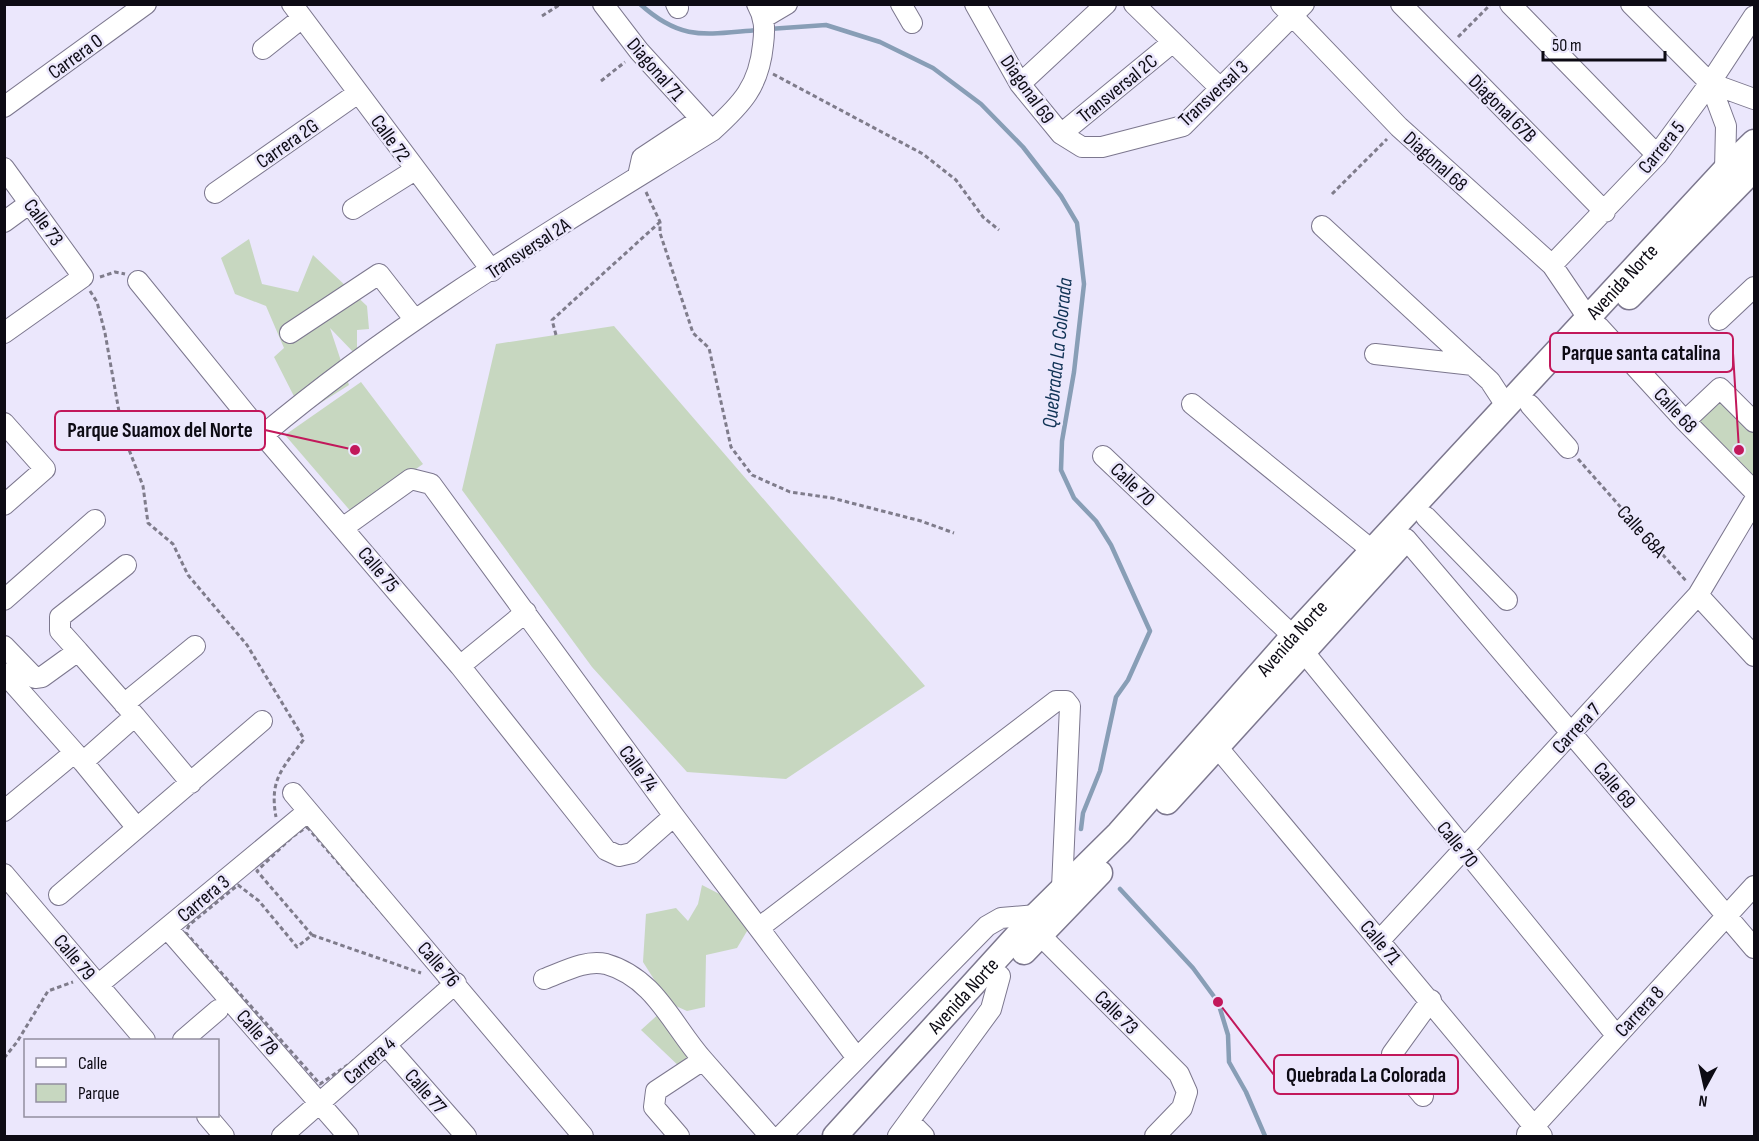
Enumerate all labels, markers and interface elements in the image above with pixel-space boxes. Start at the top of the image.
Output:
scale bar [1543,24,1664,62]
street label: Carrera 0 [44,29,108,85]
street label: Diagonal 71 [621,33,689,106]
text: 50 m [1552,35,1582,56]
street label: Transversal 2C [1073,49,1163,128]
street label: Diagonal 69 [995,51,1059,128]
street label: Transversal 3 [1174,55,1254,132]
street label: Diagonal 67B [1463,70,1541,148]
street label: Calle 72 [365,111,415,167]
street label: Carrera 2G [252,114,323,174]
street label: Carrera 5 [1633,117,1690,179]
street label: Diagonal 68 [1398,127,1472,197]
street label: Calle 73 [18,194,68,251]
street label: Transversal 2A [482,213,575,285]
street label: Avenida Norte [1581,239,1663,325]
water label: Quebrada La Colorada [1037,276,1078,429]
callout: Parque santa catalina [1550,333,1733,372]
text: Parque santa catalina [1561,341,1721,366]
street label: Calle 68 [1648,383,1702,438]
callout: Parque Suamox del Norte [55,411,265,450]
text: Parque Suamox del Norte [67,418,253,443]
street label: Calle 70 [1105,458,1160,512]
street label: Calle 68A [1612,501,1671,563]
street label: Calle 75 [352,542,404,597]
street label: Avenida Norte [1251,596,1333,682]
street label: Carrera 7 [1547,698,1606,759]
street label: Calle 74 [613,741,663,796]
street label: Calle 69 [1588,758,1641,814]
street label: Calle 70 [1431,817,1483,873]
street label: Carrera 3 [173,870,235,928]
street label: Calle 71 [1355,915,1406,970]
street label: Calle 79 [48,930,100,986]
street label: Calle 76 [412,937,465,992]
street label: Avenida Norte [922,953,1004,1040]
street label: Carrera 8 [1610,981,1669,1042]
street label: Calle 73 [1089,986,1143,1040]
street label: Calle 78 [231,1005,283,1060]
street label: Carrera 4 [339,1032,401,1090]
legend [24,1039,219,1117]
text: Calle [78,1053,107,1074]
callout: Quebrada La Colorada [1274,1055,1458,1094]
north arrow [1675,1057,1735,1117]
text: Quebrada La Colorada [1286,1063,1446,1088]
street label: Calle 77 [399,1064,451,1119]
text: Parque [78,1083,119,1104]
text: N [1698,1090,1709,1110]

